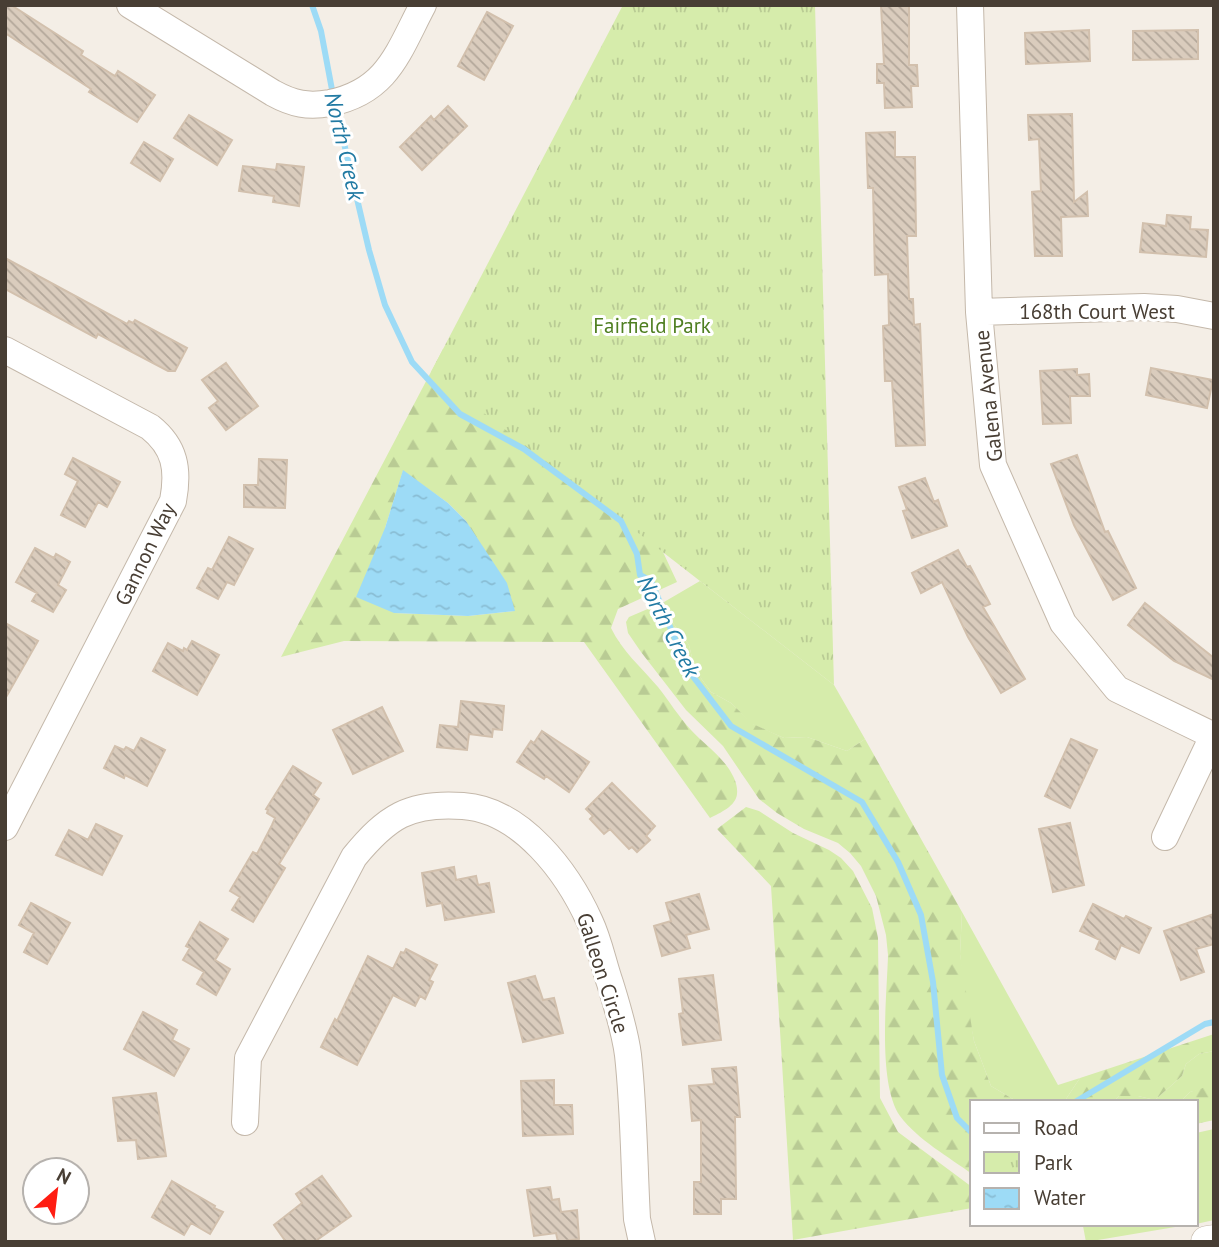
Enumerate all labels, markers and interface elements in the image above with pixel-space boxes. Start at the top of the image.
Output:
water label: North Creek [318,89,372,205]
street label: 168th Court West [1019,298,1175,325]
park label: Fairfield Park [593,312,711,339]
street label: Galena Avenue [968,329,1008,463]
street label: Gannon Way [109,498,182,610]
water label: North Creek [631,570,708,683]
street label: Galleon Circle [571,909,635,1037]
legend [970,1100,1198,1226]
text: Road [1034,1114,1078,1141]
text: Park [1034,1149,1073,1176]
north arrow [21,1156,91,1226]
text: N [53,1162,75,1190]
text: Water [1034,1184,1086,1211]

